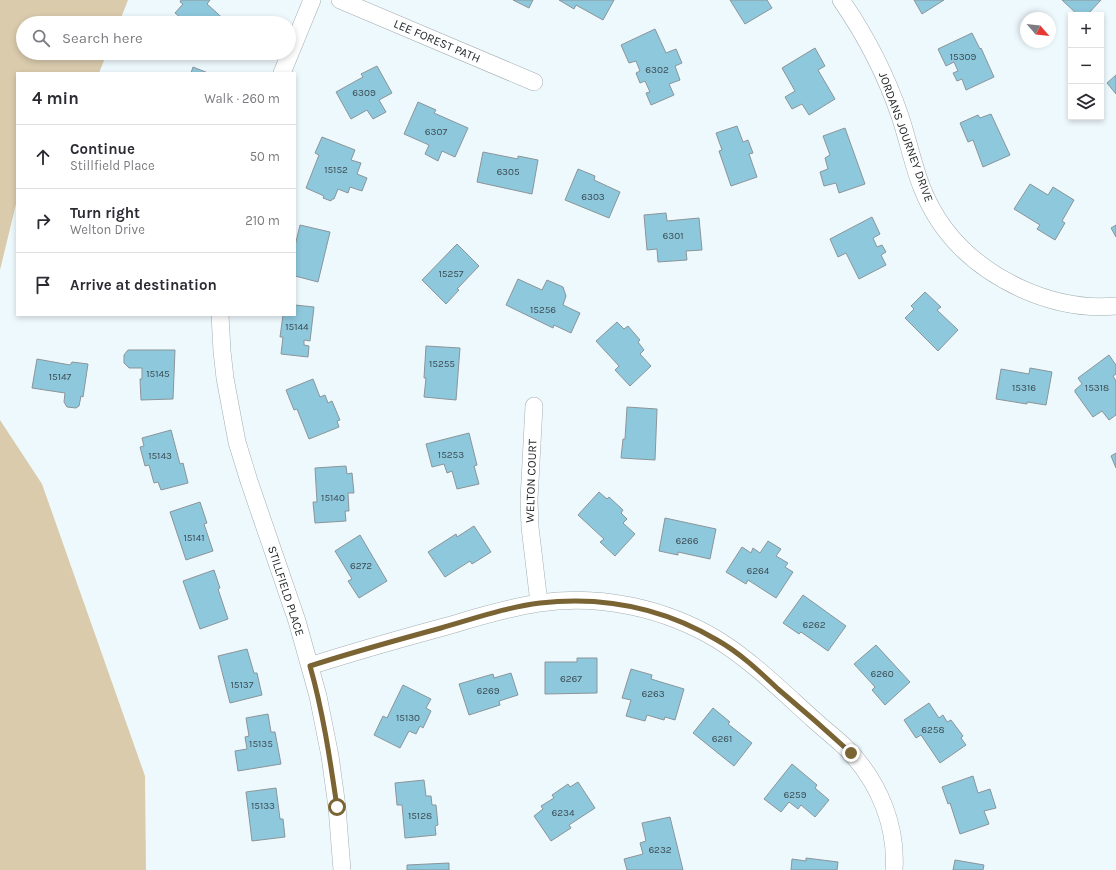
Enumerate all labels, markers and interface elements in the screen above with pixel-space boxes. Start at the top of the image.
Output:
north arrow [1020,12,1056,48]
map controls [1068,12,1104,120]
button: + [1068,12,1104,48]
search box [16,16,296,60]
street label: LEE FOREST PATH [392,16,482,66]
icon: search [30,27,52,49]
text: Search here [62,29,143,47]
button: − [1068,48,1104,84]
house number: 15309 [950,51,976,63]
house number: 6302 [645,64,669,76]
street label: JORDANS JOURNEY DRIVE [876,70,936,204]
button: layers [1068,84,1104,120]
house number: 6309 [352,87,376,99]
text: 4 min [32,88,79,108]
text: Walk · 260 m [204,91,280,106]
house number: 6307 [425,126,447,138]
text: Continue [70,140,135,158]
icon: ahead [32,146,54,168]
text: 50 m [250,149,280,164]
text: Stillfield Place [70,158,155,173]
house number: 15152 [324,164,348,176]
house number: 6305 [496,166,520,178]
house number: 6303 [581,191,605,203]
text: Turn right [70,204,140,222]
icon: right [32,210,54,232]
text: 210 m [245,213,280,228]
text: Welton Drive [70,222,145,237]
house number: 6301 [663,230,683,242]
house number: 15257 [438,268,464,280]
icon: arrive [32,274,54,296]
text: Arrive at destination [70,276,217,294]
house number: 15256 [530,304,556,316]
house number: 15144 [285,321,309,333]
house number: 15255 [429,358,455,370]
house number: 15145 [146,368,170,380]
house number: 15147 [49,371,72,383]
house number: 15316 [1012,382,1036,394]
house number: 15318 [1085,382,1109,394]
street label: WELTON COURT [523,439,539,523]
house number: 15253 [438,449,464,461]
house number: 15143 [148,450,172,462]
house number: 15140 [321,492,345,504]
house number: 15141 [183,532,205,544]
house number: 6266 [676,535,699,547]
street label: STILLFIELD PLACE [265,544,307,638]
house number: 6272 [350,560,372,572]
house number: 6264 [747,565,770,577]
house number: 6262 [802,619,826,631]
house number: 6260 [870,668,894,680]
house number: 6267 [560,673,582,685]
house number: 15137 [231,679,254,691]
house number: 6269 [476,685,500,697]
house number: 6263 [641,688,665,700]
house number: 15130 [396,712,420,724]
house number: 6258 [921,724,945,736]
house number: 6261 [712,733,732,745]
house number: 15135 [249,738,273,750]
route end [842,744,860,762]
house number: 6259 [784,789,807,801]
route start [328,798,346,816]
house number: 15133 [251,800,275,812]
house number: 6234 [551,807,575,819]
house number: 15128 [408,810,432,822]
house number: 6232 [648,844,672,856]

